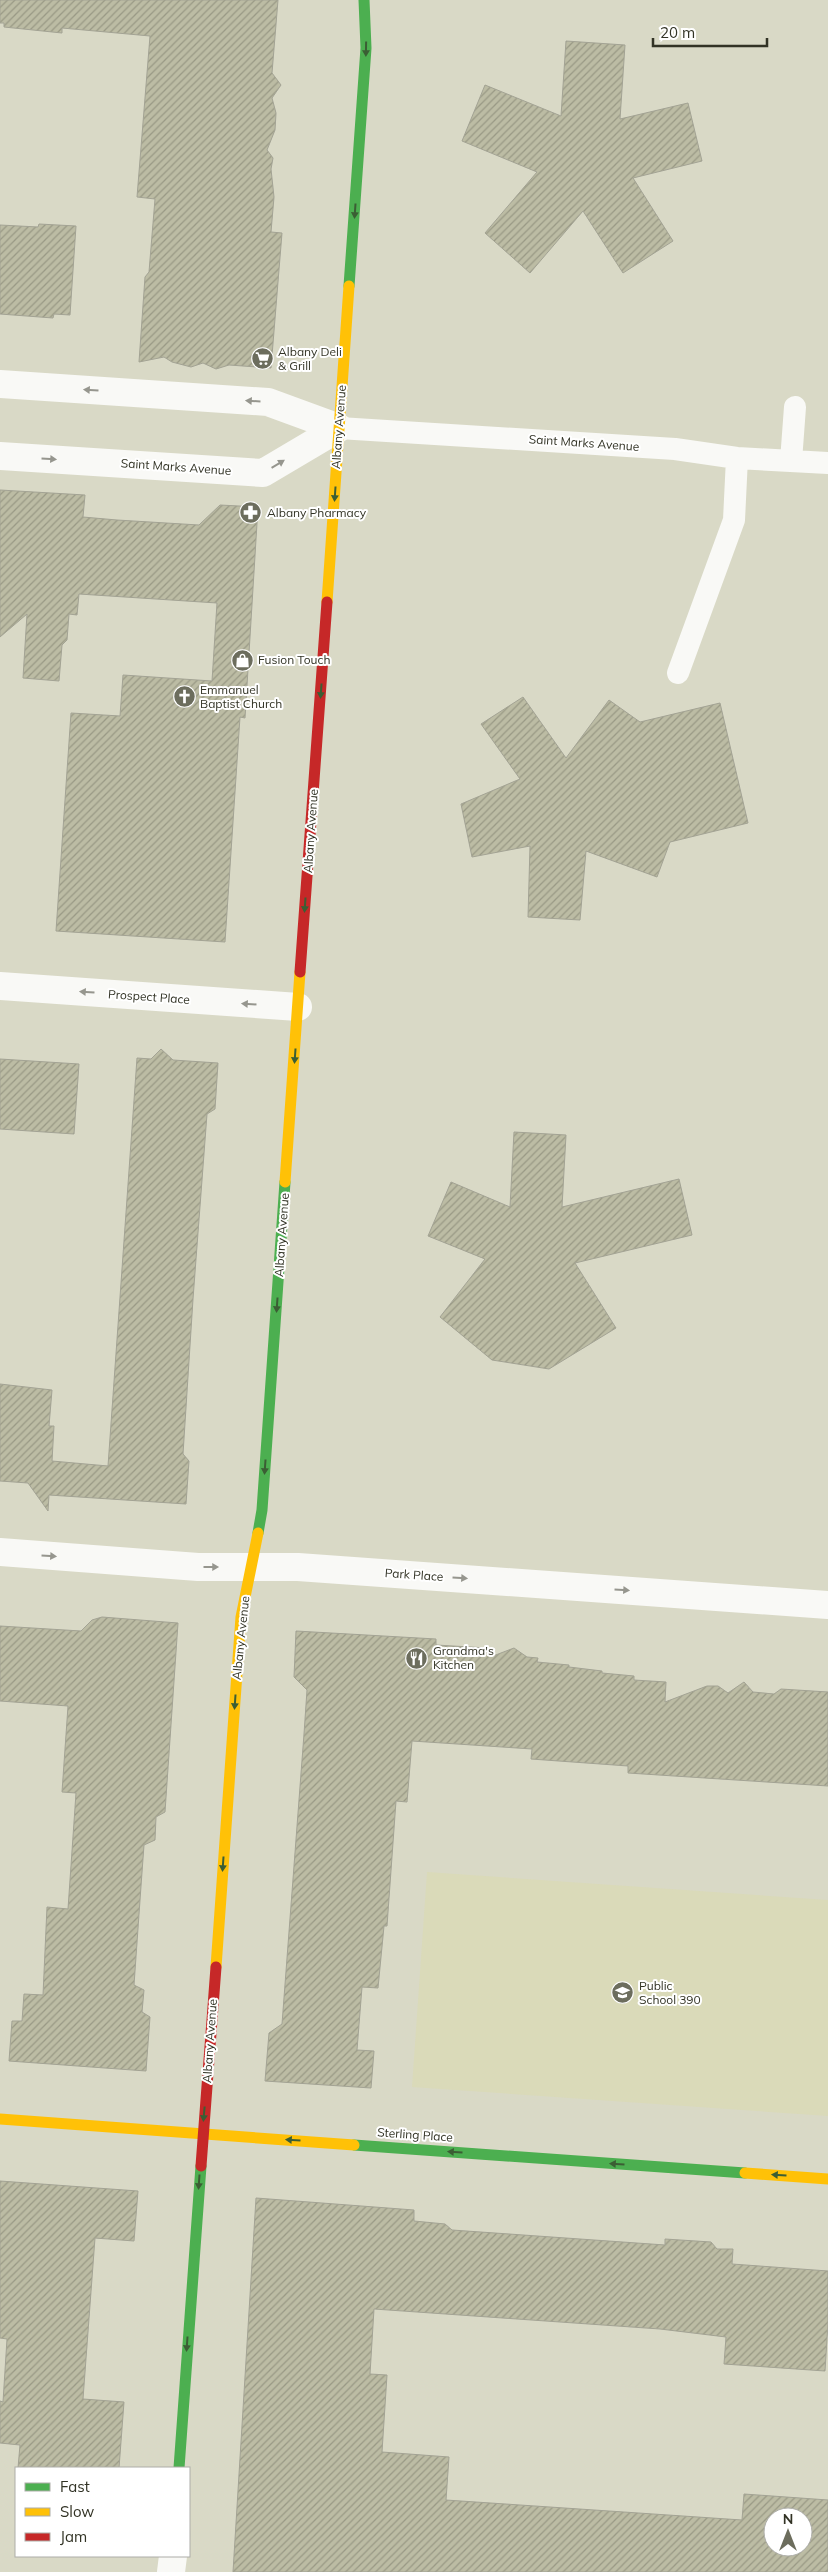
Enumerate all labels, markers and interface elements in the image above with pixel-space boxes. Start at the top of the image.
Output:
scale bar [653,15,767,47]
text: 20 m [660,23,695,42]
one-way arrow [362,41,370,57]
one-way arrow [350,203,358,219]
place label: Albany Deli & Grill [278,344,342,373]
supermarket icon: Albany Deli & Grill [250,347,274,371]
street label: Albany Avenue [328,384,349,470]
one-way arrow [82,385,98,393]
one-way arrow [244,396,260,404]
street label: Saint Marks Avenue [528,431,640,454]
street label: Saint Marks Avenue [120,455,232,478]
one-way arrow [41,456,57,464]
one-way arrow [271,460,286,468]
one-way arrow [330,486,338,502]
pharmacy icon: Albany Pharmacy [239,501,263,525]
place label: Albany Pharmacy [267,505,367,520]
shop icon: Fusion Touch [230,648,254,672]
place label: Fusion Touch [258,652,330,667]
place label: Emmanuel Baptist Church [200,682,282,711]
one-way arrow [316,683,324,699]
church icon: Emmanuel Baptist Church [172,685,196,709]
street label: Albany Avenue [300,788,321,874]
one-way arrow [301,897,309,913]
street label: Prospect Place [108,986,190,1007]
one-way arrow [79,988,95,996]
one-way arrow [241,999,257,1007]
one-way arrow [290,1048,298,1064]
street label: Albany Avenue [271,1192,292,1278]
one-way arrow [273,1297,281,1313]
one-way arrow [261,1460,269,1476]
one-way arrow [41,1552,57,1560]
one-way arrow [203,1563,219,1571]
street label: Park Place [384,1565,444,1584]
one-way arrow [453,1575,469,1583]
one-way arrow [615,1586,631,1594]
street label: Albany Avenue [229,1595,252,1681]
place label: Grandma's Kitchen [433,1643,494,1672]
restaurant icon: Grandma's Kitchen [405,1646,429,1670]
one-way arrow [231,1695,239,1711]
one-way arrow [218,1857,226,1873]
place label: Public School 390 [639,1978,701,2007]
school or university icon: Public School 390 [611,1981,635,2005]
street label: Albany Avenue [199,1998,220,2084]
one-way arrow [200,2106,208,2122]
street label: Sterling Place [377,2124,453,2145]
one-way arrow [285,2136,301,2144]
one-way arrow [447,2148,463,2156]
one-way arrow [609,2159,625,2167]
one-way arrow [771,2171,787,2179]
one-way arrow [194,2175,202,2191]
one-way arrow [183,2337,191,2353]
legend [15,2467,190,2557]
text: Fast [60,2477,90,2496]
text: Slow [60,2502,94,2521]
north arrow [763,2507,813,2557]
text: N [783,2510,793,2528]
text: Jam [60,2527,87,2546]

